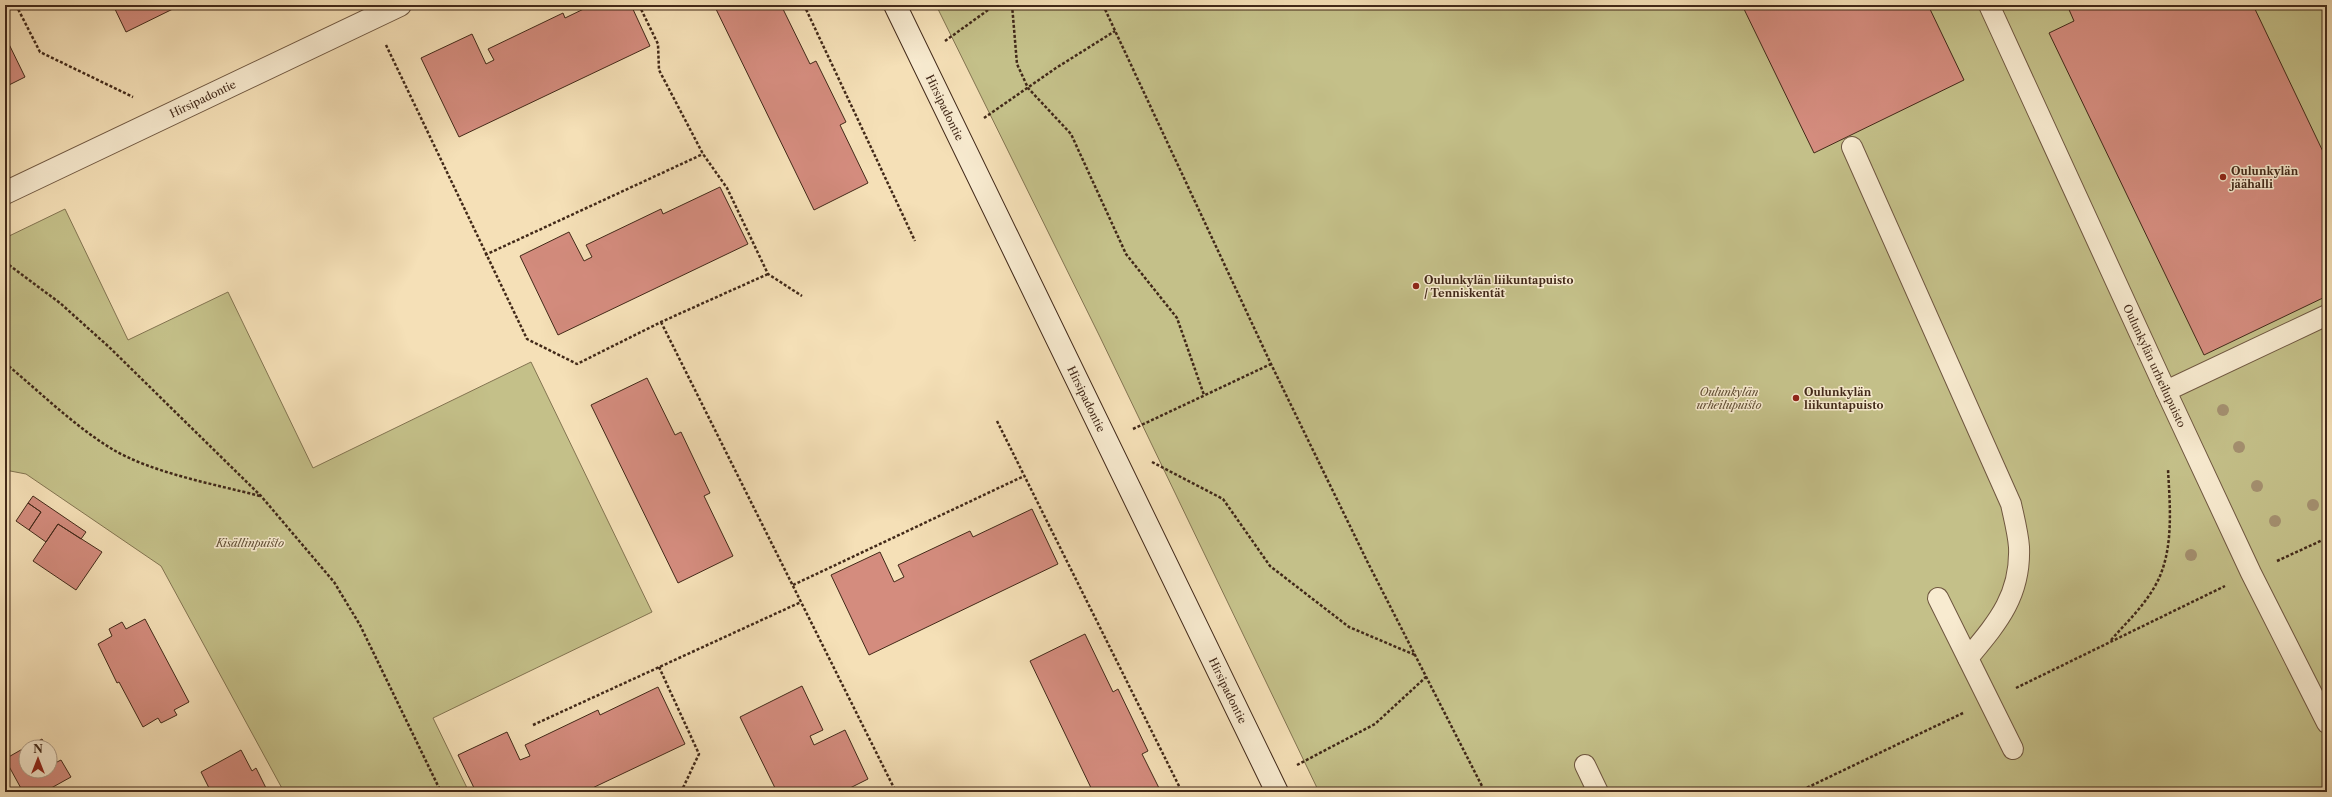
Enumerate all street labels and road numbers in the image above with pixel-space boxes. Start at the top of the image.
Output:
street label: Hirsipadontie [923,72,967,143]
street label: Hirsipadontie [167,77,238,121]
street label: Oulunkylän urheilupuisto [2120,302,2189,430]
street label: Hirsipadontie [1064,364,1108,434]
street label: Hirsipadontie [1206,655,1250,726]

